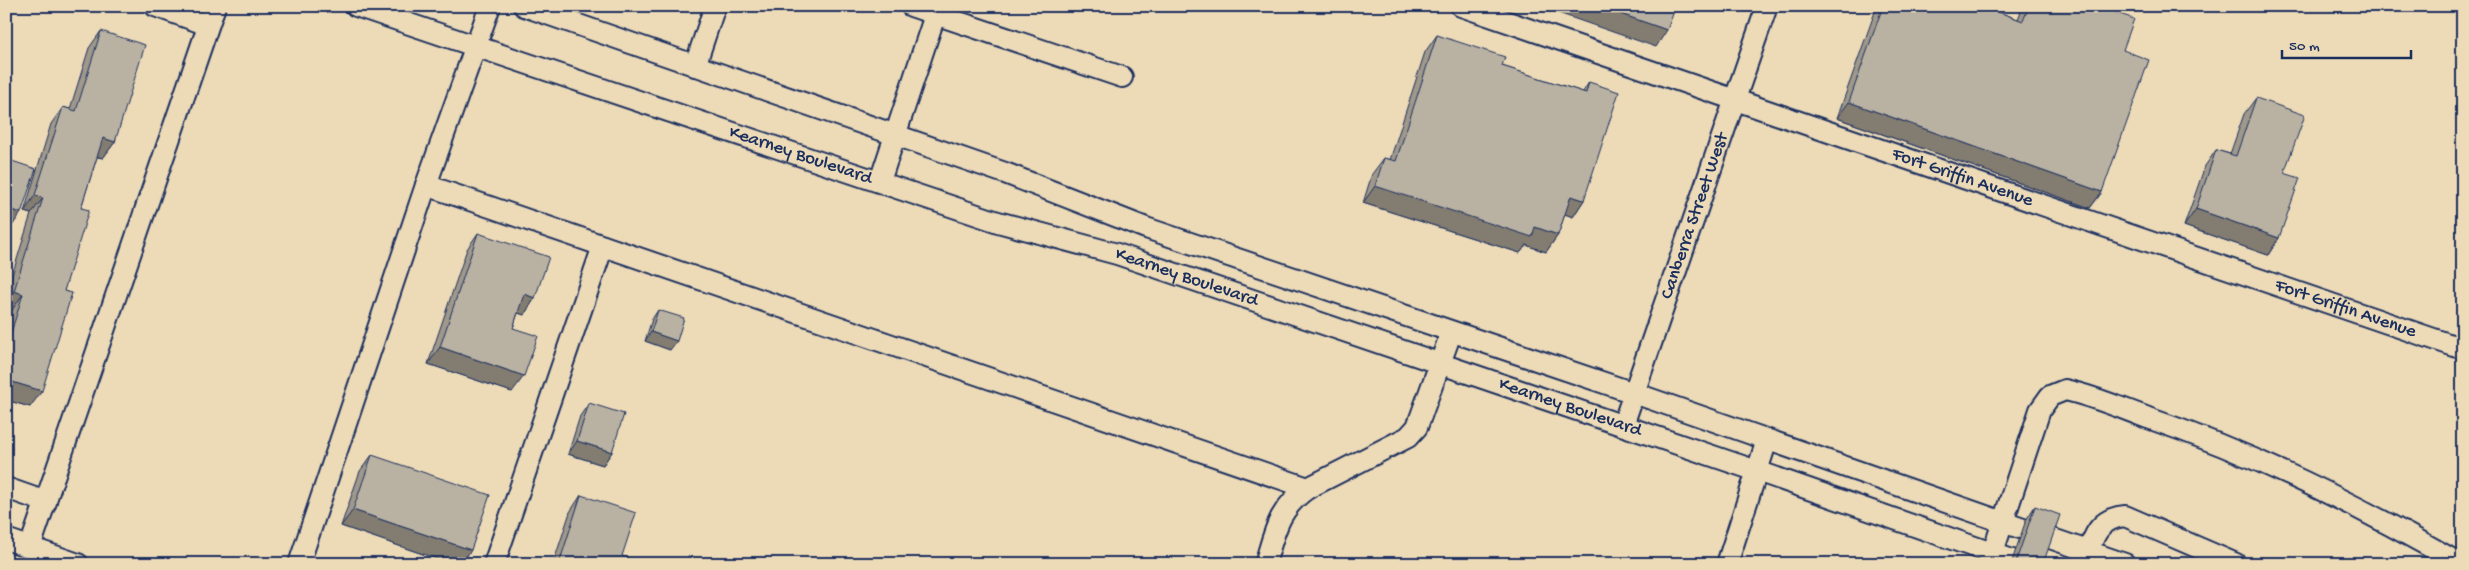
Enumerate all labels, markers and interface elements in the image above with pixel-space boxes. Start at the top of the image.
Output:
scale bar [2282,28,2410,60]
text: 50 m [2289,38,2320,56]
street label: Kearney Boulevard [726,121,877,191]
street label: Canberra Street West [1656,128,1735,302]
street label: Fort Griffin Avenue [1888,142,2036,213]
street label: Kearney Boulevard [1112,243,1263,313]
street label: Fort Griffin Avenue [2271,274,2419,344]
street label: Kearney Boulevard [1496,373,1646,443]

